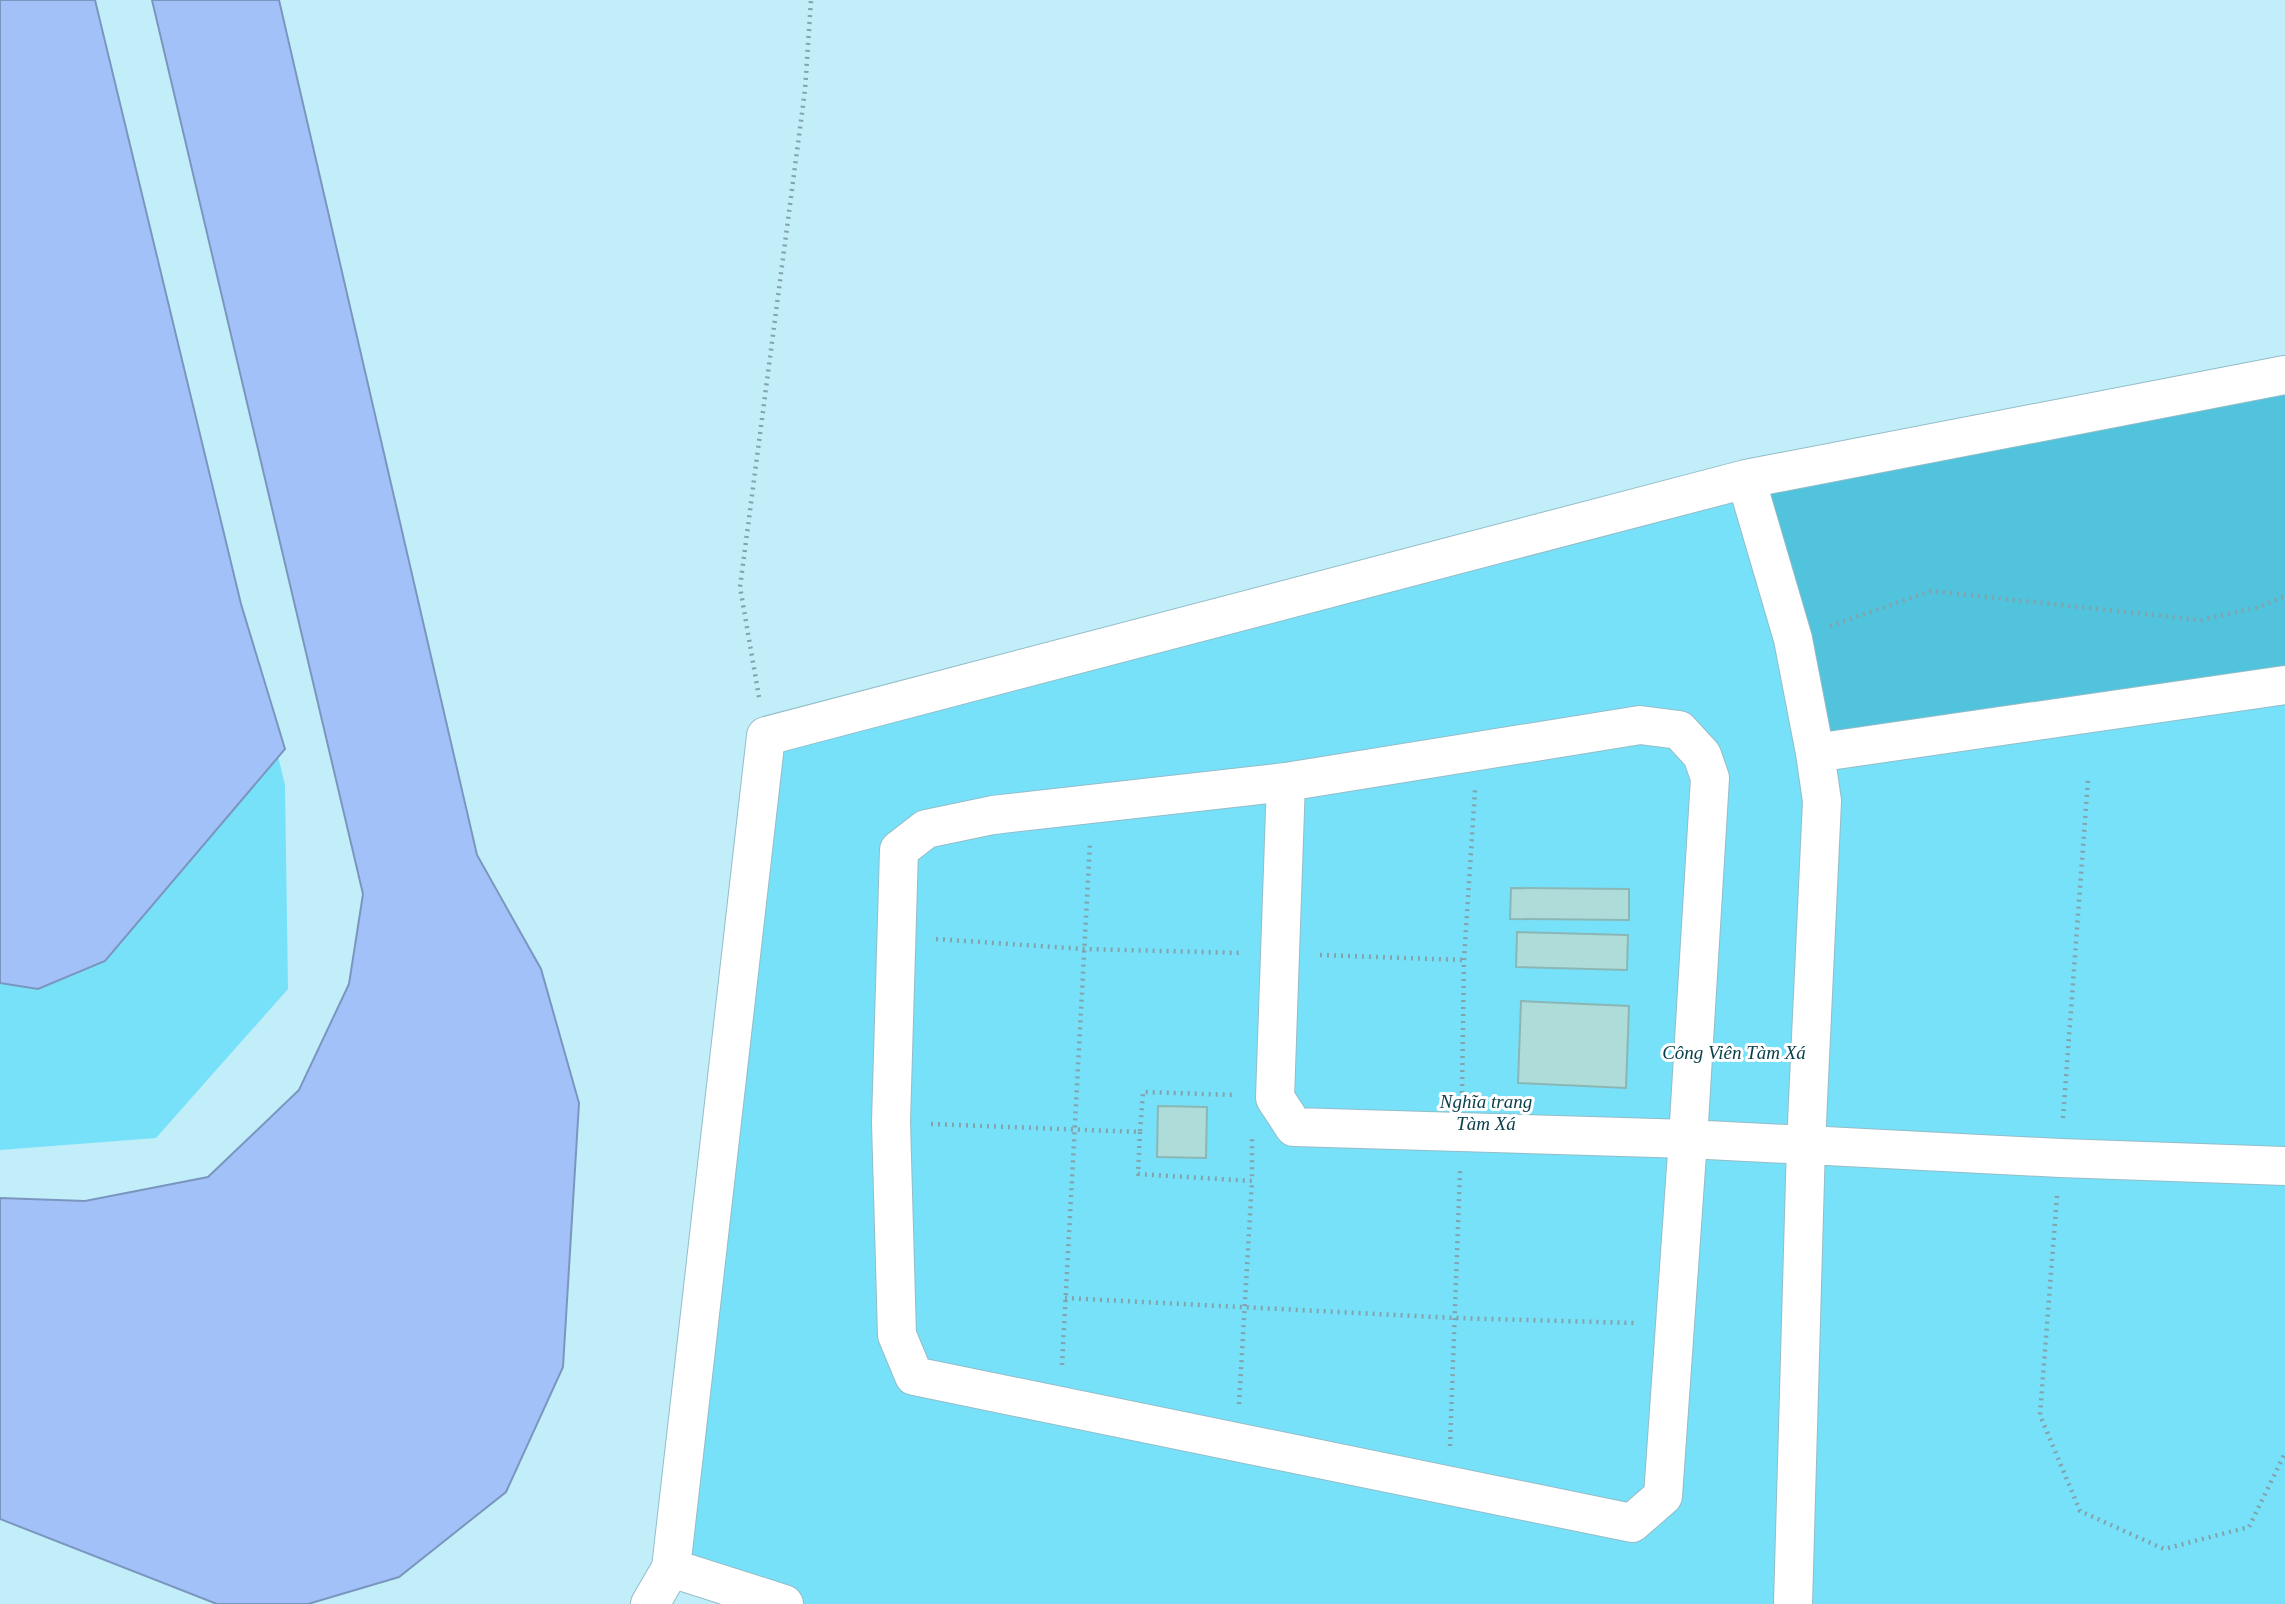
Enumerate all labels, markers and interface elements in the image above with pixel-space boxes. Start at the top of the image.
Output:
park label: Công Viên Tàm Xá [1662,1042,1806,1063]
park label: Nghĩa trang Tàm Xá [1439,1091,1532,1134]

